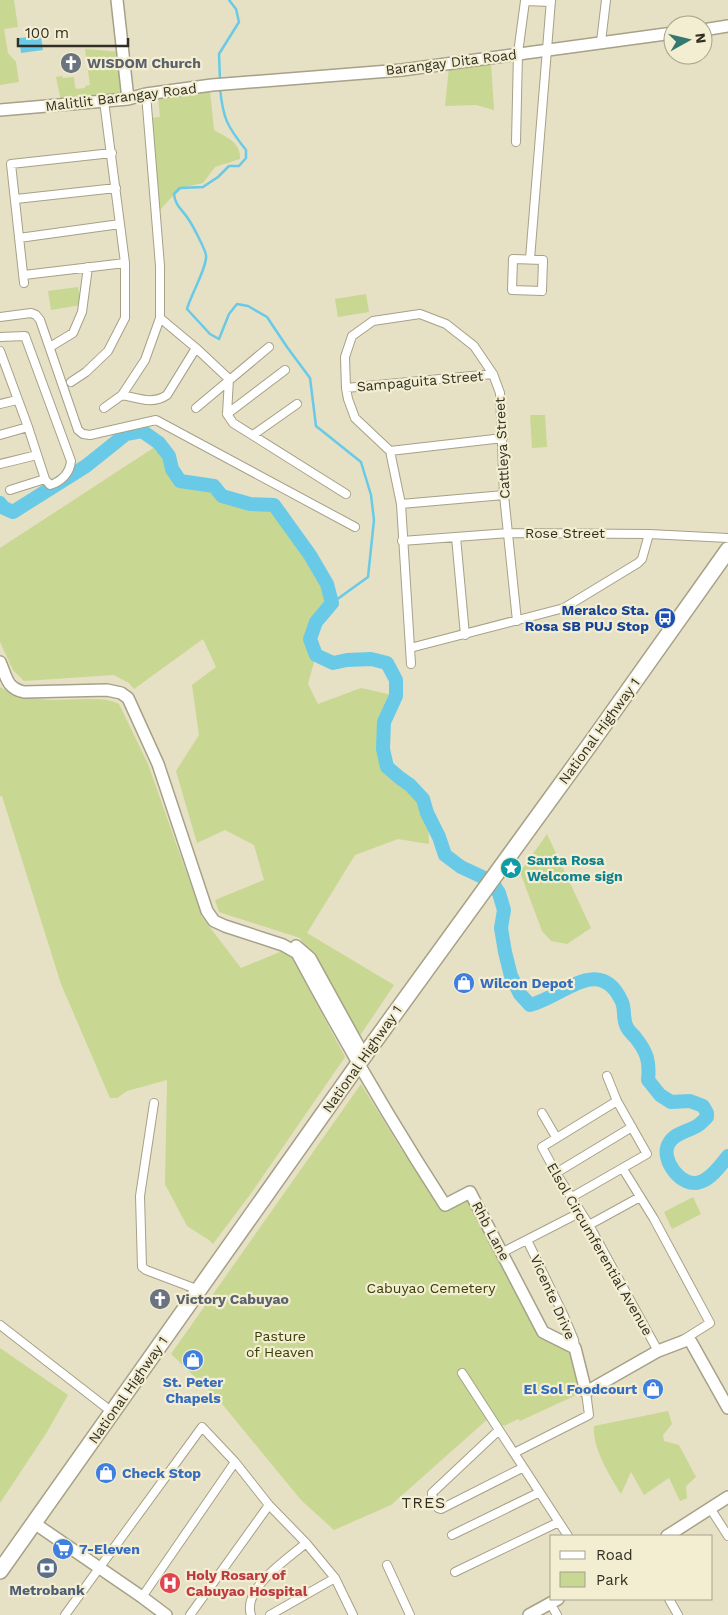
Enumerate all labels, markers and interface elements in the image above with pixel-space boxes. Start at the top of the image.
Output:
scale bar [18,15,128,47]
north arrow [663,15,713,65]
text: 100 m [25,24,69,42]
text: N [692,32,710,44]
street label: Barangay Dita Road [385,46,517,78]
church icon: WISDOM Church [59,51,83,75]
place label: WISDOM Church [87,55,201,71]
street label: Malitlit Barangay Road [44,80,198,114]
street label: Sampaguita Street [356,367,484,395]
street label: Cattleya Street [491,397,513,499]
street label: Rose Street [525,525,605,541]
place label: Meralco Sta. Rosa SB PUJ Stop [525,602,649,634]
bus stop icon: Meralco Sta. Rosa SB PUJ Stop [653,606,677,630]
street label: National Highway 1 [555,675,643,787]
place label: Santa Rosa Welcome sign [527,852,623,884]
place icon: Santa Rosa Welcome sign [499,856,523,880]
shop icon: Wilcon Depot [452,971,476,995]
place label: Wilcon Depot [480,975,573,991]
street label: National Highway 1 [319,1002,405,1116]
street label: Elsol Circumferential Avenue [544,1160,656,1338]
street label: Rhb Lane [469,1199,513,1263]
street label: Vicente Drive [527,1252,579,1342]
park label: Cabuyao Cemetery [367,1280,496,1296]
church icon: Victory Cabuyao [148,1287,172,1311]
place label: Victory Cabuyao [176,1291,289,1307]
park label: Pasture of Heaven [246,1328,314,1360]
street label: National Highway 1 [85,1333,171,1447]
shop icon: St. Peter Chapels [181,1348,205,1372]
place label: St. Peter Chapels [163,1374,223,1406]
shop icon: El Sol Foodcourt [641,1377,665,1401]
place label: El Sol Foodcourt [524,1381,637,1397]
shop icon: Check Stop [94,1461,118,1485]
place label: Check Stop [122,1465,201,1481]
district label: TRES [402,1493,446,1512]
legend [550,1535,713,1600]
supermarket icon: 7-Eleven [51,1537,75,1561]
place label: 7-Eleven [79,1541,140,1557]
text: Road [596,1546,633,1564]
bank icon: Metrobank [35,1556,59,1580]
place label: Holy Rosary of Cabuyao Hospital [186,1567,308,1599]
hospital icon: Holy Rosary of Cabuyao Hospital [158,1571,182,1595]
text: Park [596,1571,629,1589]
place label: Metrobank [9,1582,85,1598]

